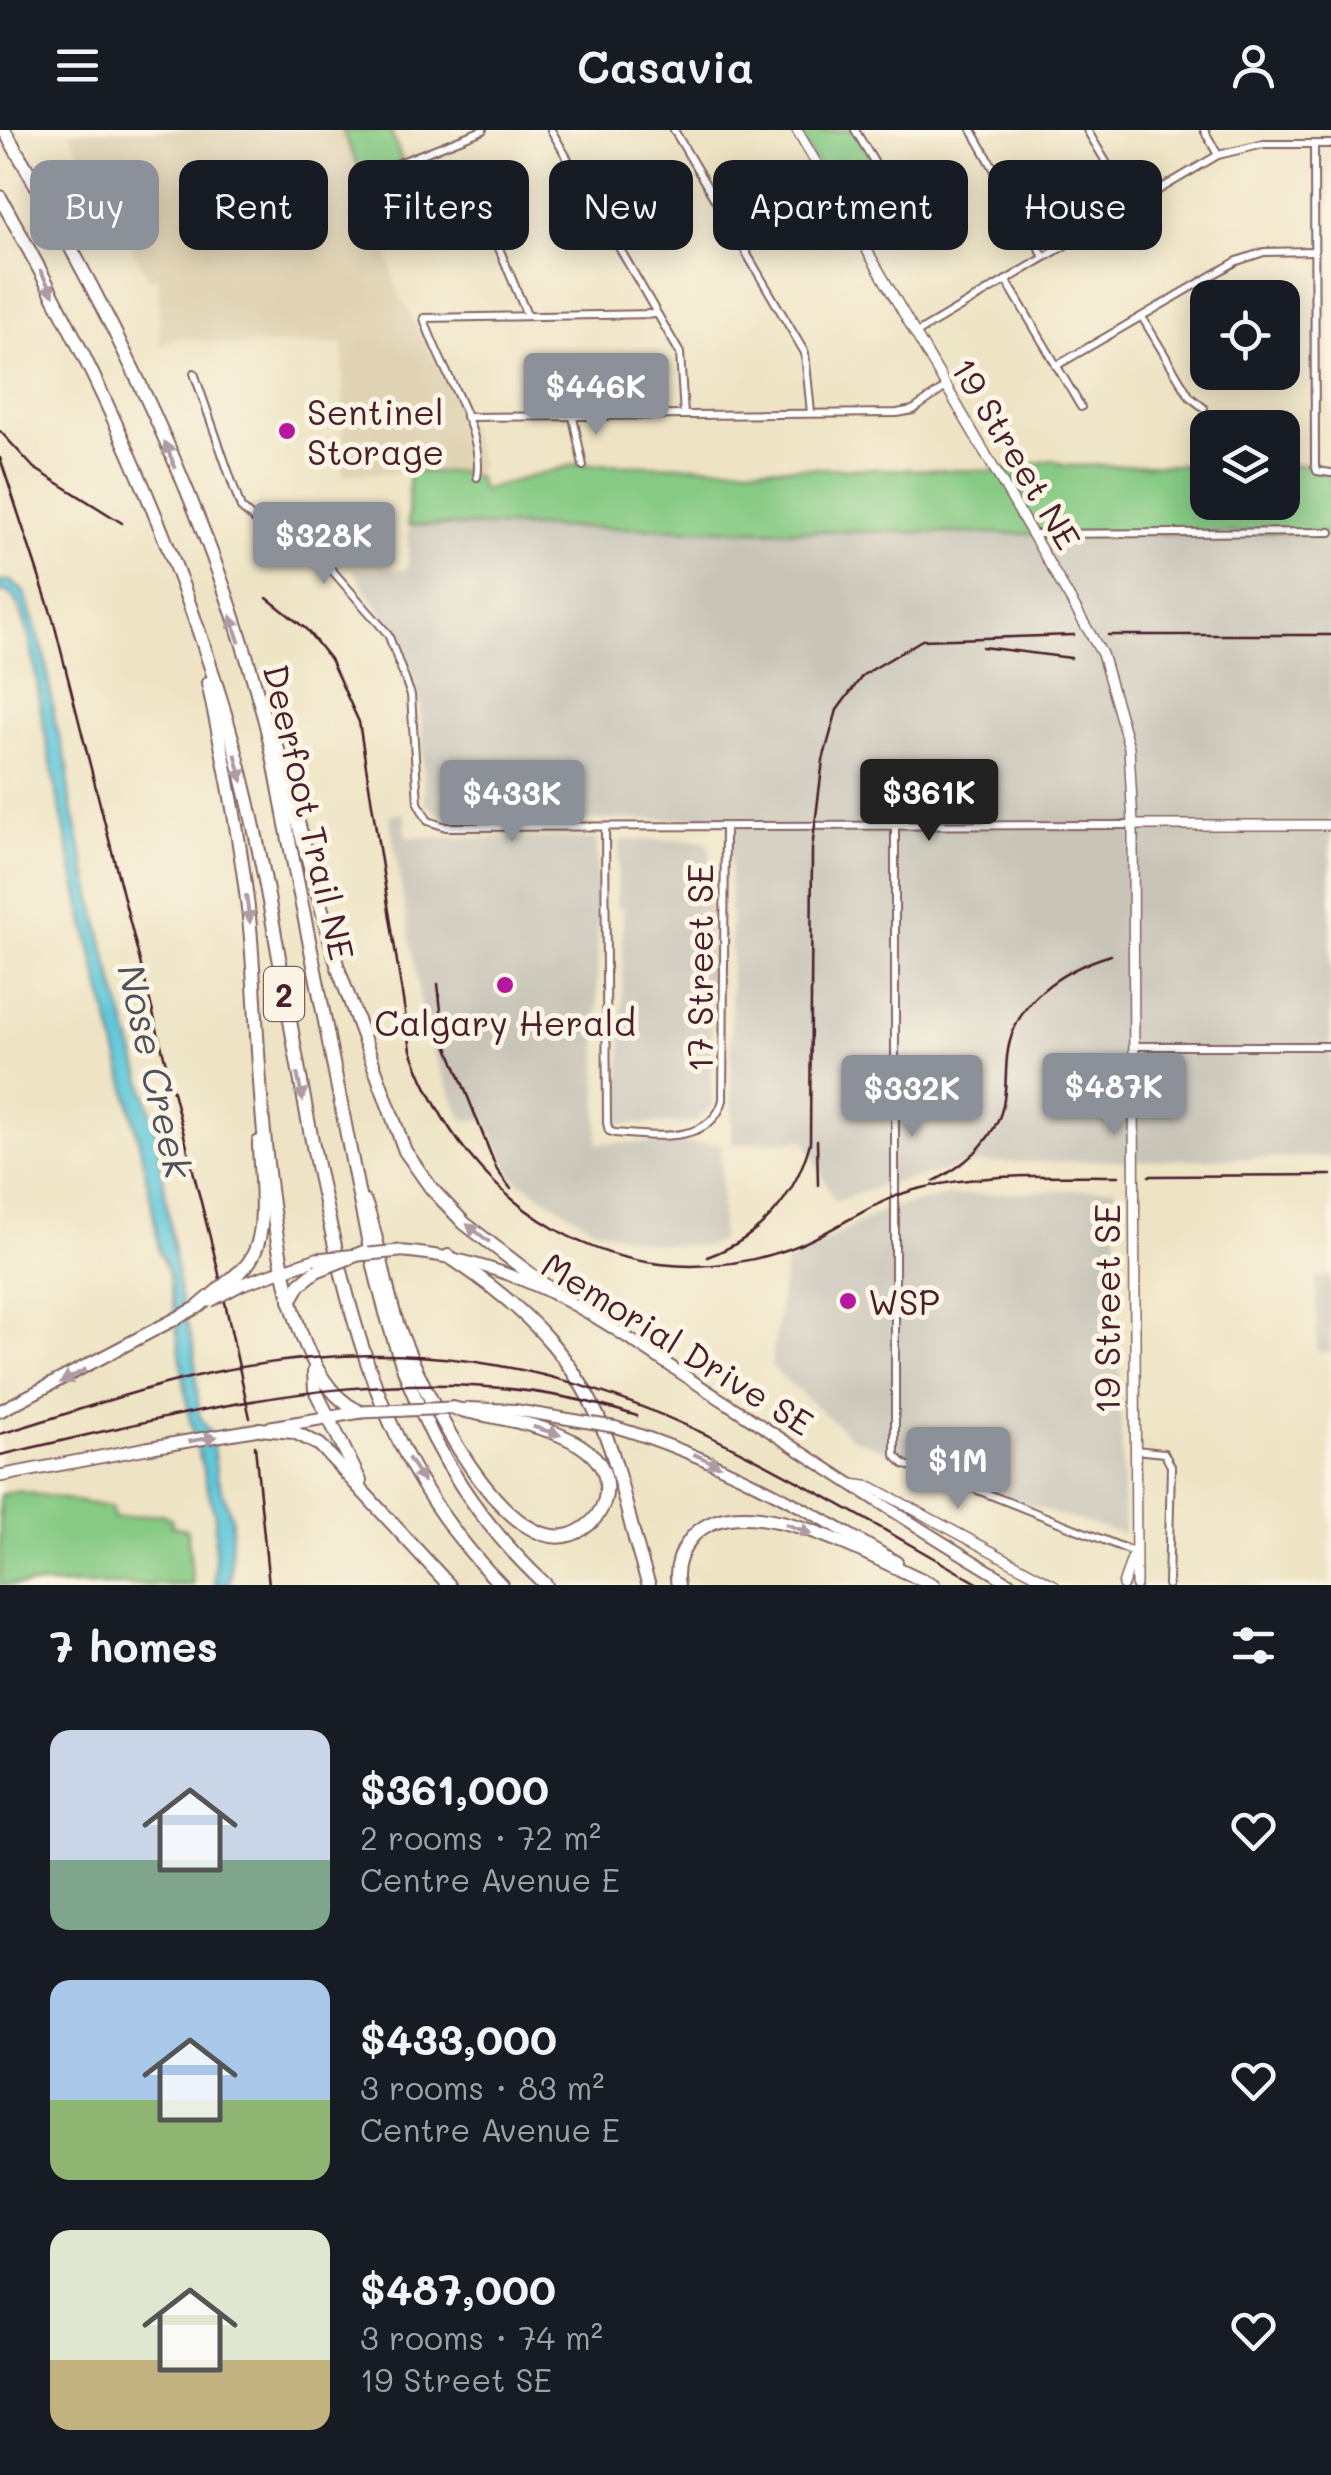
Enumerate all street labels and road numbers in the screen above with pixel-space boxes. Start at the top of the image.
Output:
street label: 19 Street NE [942,349,1092,557]
street label: Deerfoot Trail NE [254,660,366,964]
street label: 17 Street SE [676,864,722,1072]
road number: 2 [264,967,304,1021]
street label: 19 Street SE [1083,1204,1129,1414]
street label: Memorial Drive SE [534,1241,822,1445]

